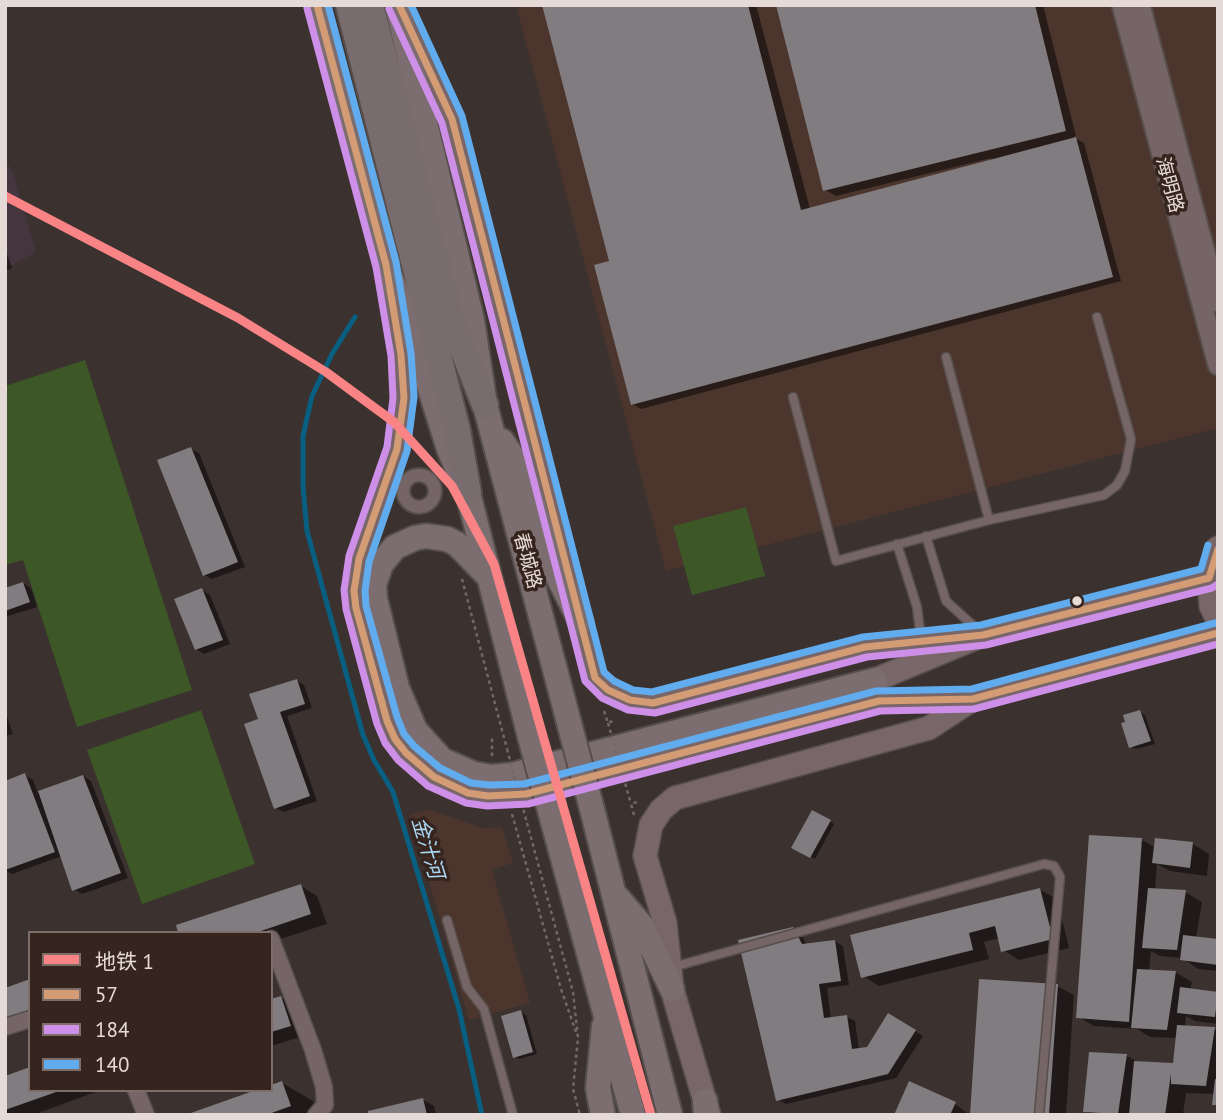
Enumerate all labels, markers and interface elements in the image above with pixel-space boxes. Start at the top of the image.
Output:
street label: 海明路 [1151,155,1187,215]
street label: 春城路 [509,531,545,591]
unlabelled marker [1070,594,1084,608]
water label: 金汁河 [406,814,448,882]
legend [28,931,273,1092]
text: 地铁 1 [95,948,154,975]
text: 57 [95,981,118,1008]
text: 184 [95,1016,129,1043]
text: 140 [95,1051,129,1078]

